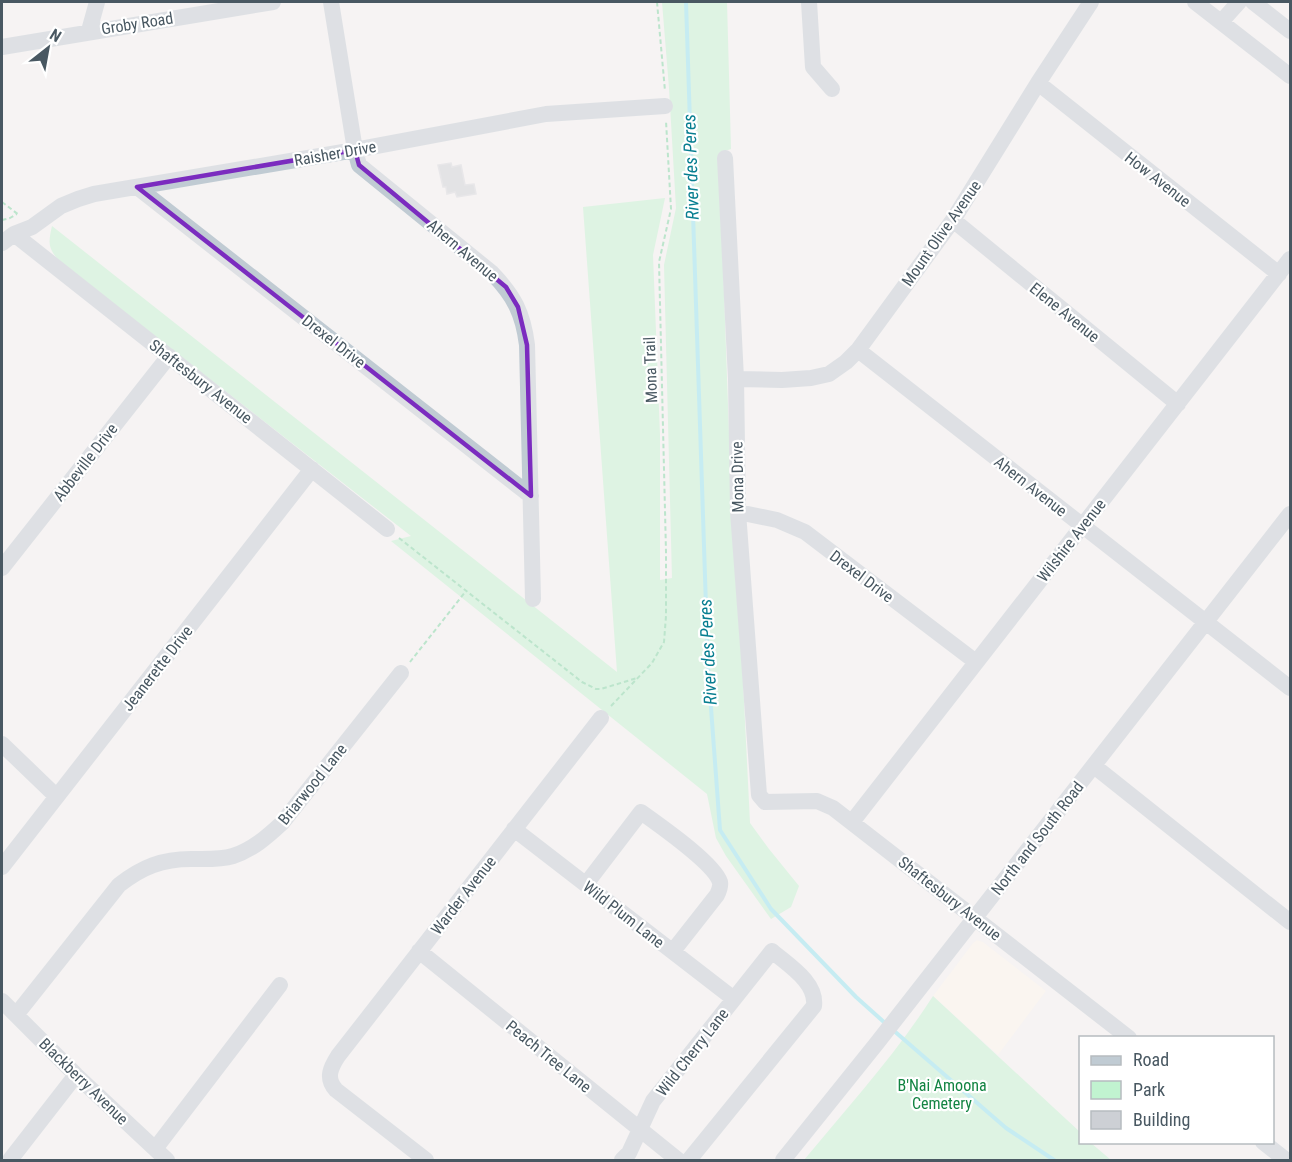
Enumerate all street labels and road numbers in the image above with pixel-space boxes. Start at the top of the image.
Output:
street label: Groby Road [100,8,174,39]
street label: Raisher Drive [293,137,378,170]
street label: How Avenue [1121,148,1194,211]
street label: Mount Olive Avenue [898,177,985,290]
street label: Ahern Avenue [423,215,502,286]
street label: Elene Avenue [1026,279,1103,346]
street label: Drexel Drive [298,311,369,372]
street label: Shaftesbury Avenue [145,335,256,427]
street label: Mona Trail [640,337,661,403]
street label: Abbeville Drive [49,420,122,505]
street label: Mona Drive [727,441,748,513]
street label: Ahern Avenue [991,452,1071,521]
street label: Wilshire Avenue [1033,495,1110,586]
street label: Drexel Drive [826,546,897,607]
street label: Jeanerette Drive [118,622,197,715]
street label: Briarwood Lane [274,740,351,829]
street label: North and South Road [987,778,1088,899]
street label: Warder Avenue [427,852,500,938]
street label: Shaftesbury Avenue [894,852,1005,944]
street label: Wild Plum Lane [579,877,668,952]
street label: Wild Cherry Lane [652,1005,733,1100]
street label: Peach Tree Lane [502,1016,595,1097]
street label: Blackberry Avenue [35,1034,132,1129]

